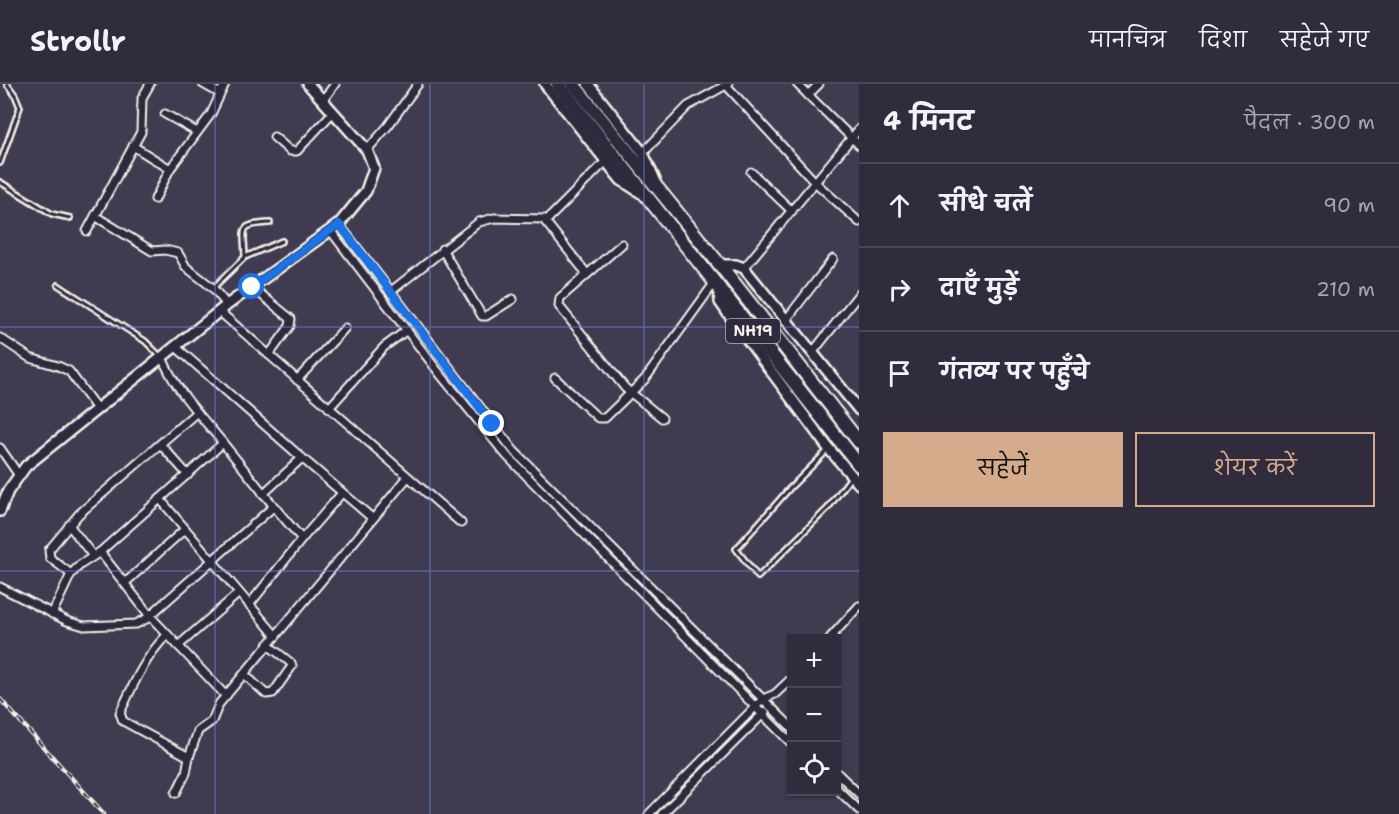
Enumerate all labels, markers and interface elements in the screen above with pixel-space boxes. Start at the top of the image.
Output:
text: Strollr [30,22,126,60]
text: मानचित्र [1089,26,1166,54]
text: दिशा [1199,26,1247,54]
text: सहेजे गए [1280,26,1369,54]
text: 4 मिनट [883,103,973,138]
text: पैदल · 300 m [1244,109,1375,135]
icon: ahead [883,189,916,222]
text: सीधे चलें [940,189,1032,218]
text: 90 m [1323,192,1375,218]
route start [238,273,264,299]
icon: right [883,273,916,306]
text: दाएँ मुड़ें [940,273,1019,302]
text: 210 m [1316,276,1375,302]
road number: NH19 [726,319,780,343]
icon: arrive [883,357,916,390]
text: गंतव्य पर पहुँचे [940,357,1089,386]
route end [478,410,504,436]
button: सहेजें [883,432,1123,507]
button: शेयर करें [1135,432,1375,507]
map controls [787,634,841,796]
button: + [787,634,841,688]
button: − [787,688,841,742]
button: locate [787,742,841,796]

